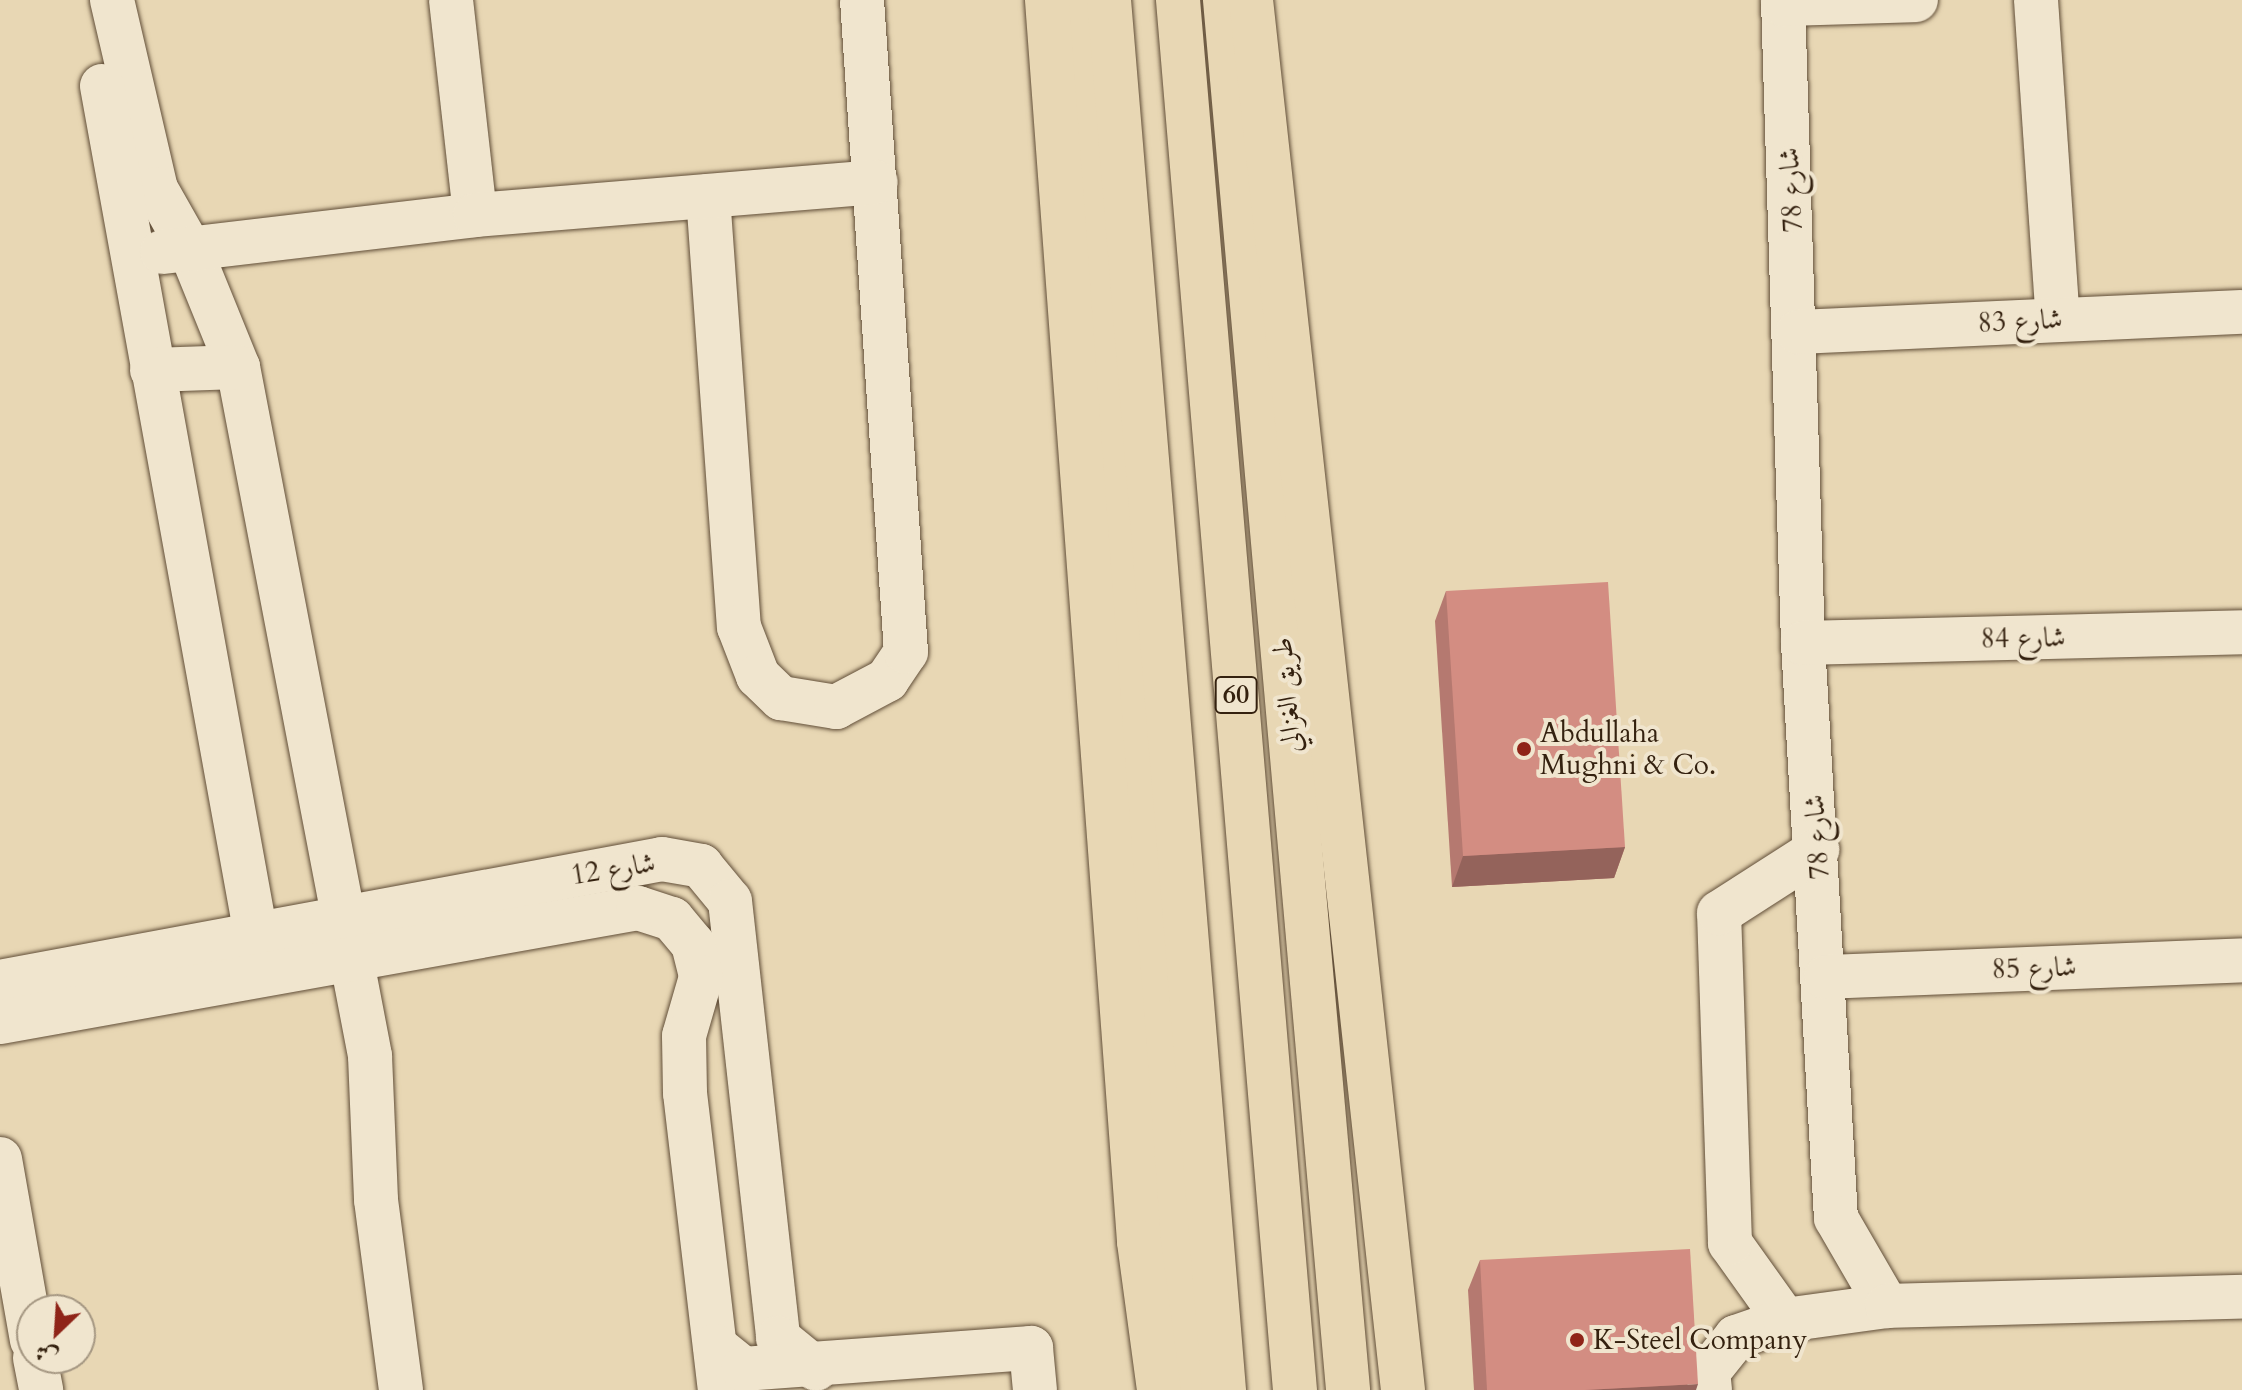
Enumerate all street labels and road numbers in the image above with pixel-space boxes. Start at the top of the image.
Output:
street label: شارع 78 [1772,147,1810,233]
street label: شارع 83 [1977,302,2063,340]
street label: شارع 84 [1980,620,2066,656]
street label: طريق الغزالي [1265,636,1309,754]
road number: 60 [1214,673,1258,717]
street label: شارع 78 [1797,794,1837,880]
street label: شارع 12 [568,846,658,892]
street label: شارع 85 [1991,950,2077,986]

